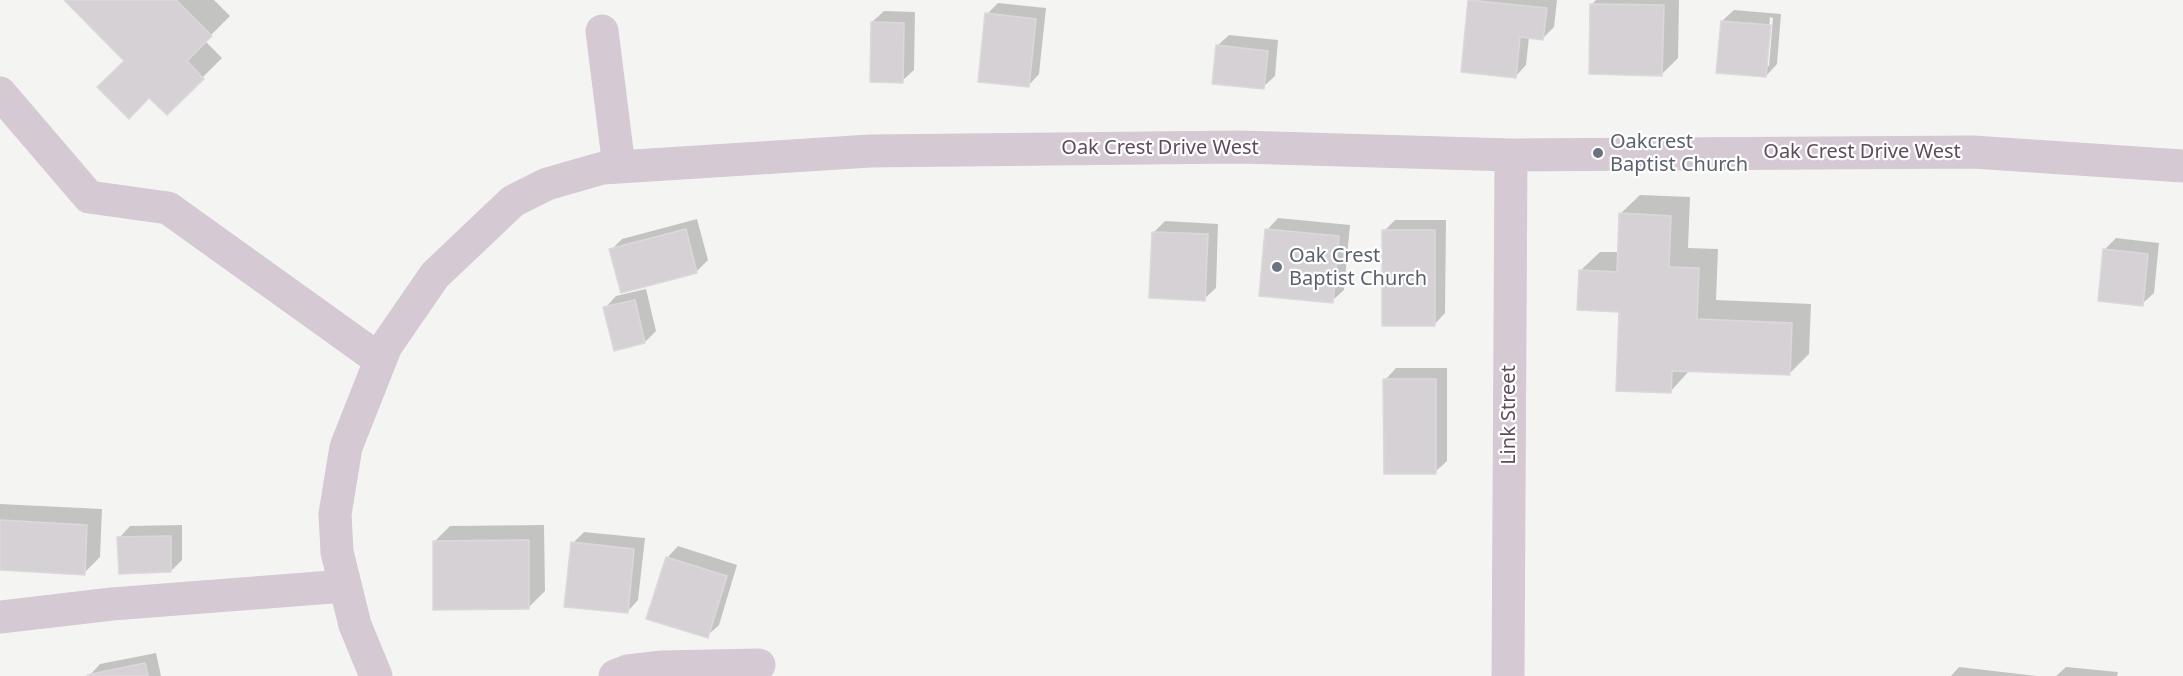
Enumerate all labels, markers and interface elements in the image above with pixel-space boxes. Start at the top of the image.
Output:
place label: Oakcrest Baptist Church [1610,130,1748,177]
street label: Oak Crest Drive West [1061,136,1259,160]
street label: Oak Crest Drive West [1763,140,1961,164]
marker: Oakcrest Baptist Church [1591,146,1605,160]
place label: Oak Crest Baptist Church [1289,244,1427,291]
marker: Oak Crest Baptist Church [1270,260,1284,274]
street label: Link Street [1497,365,1521,465]

